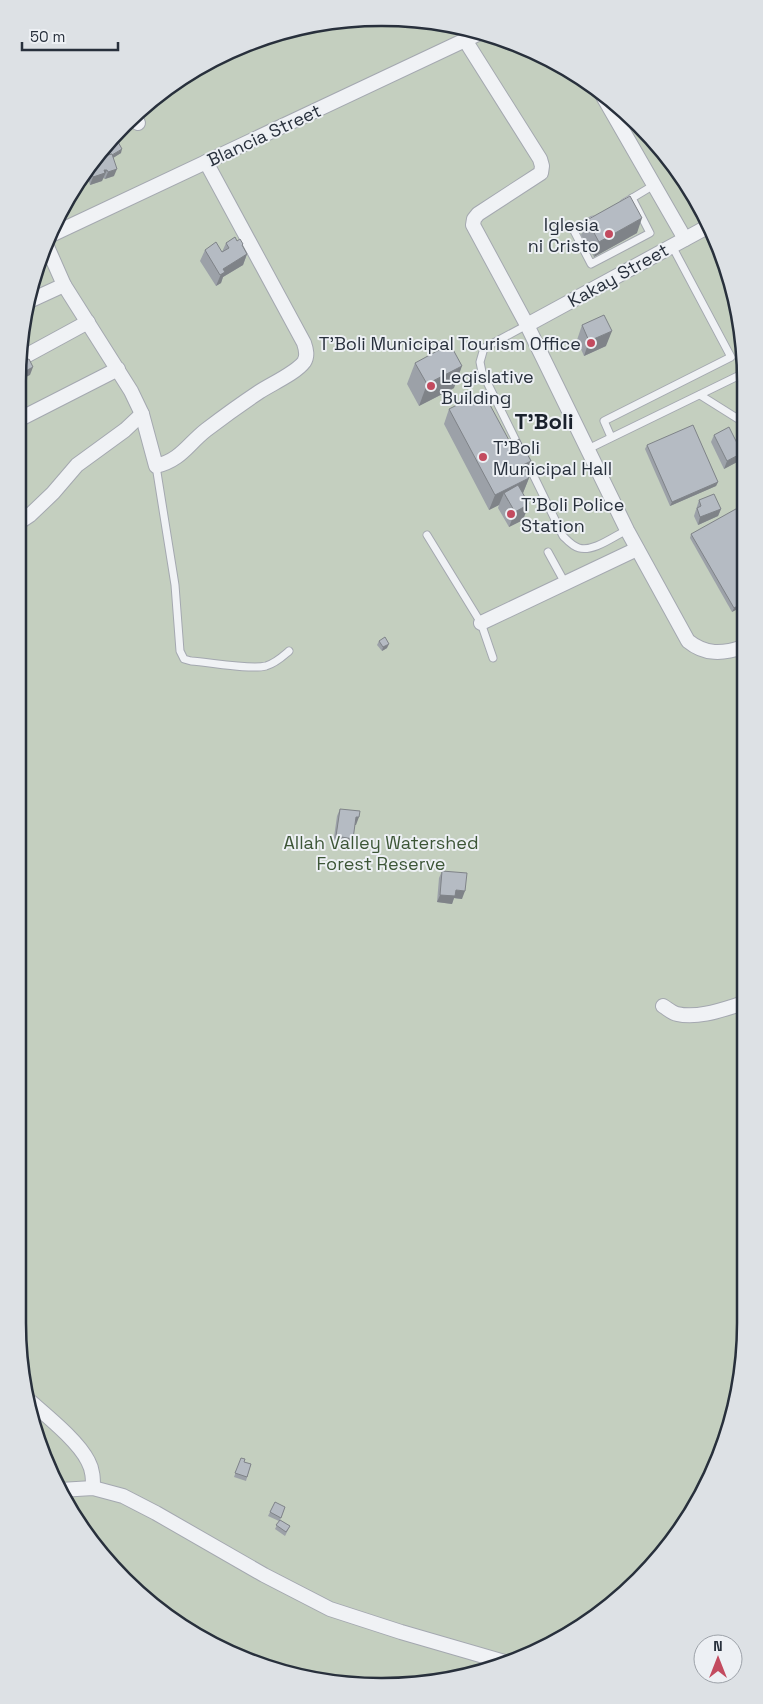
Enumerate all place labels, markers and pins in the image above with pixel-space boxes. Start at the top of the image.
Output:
place label: Iglesia ni Cristo [528,213,599,257]
marker: Iglesia ni Cristo [603,228,615,240]
place label: T'Boli Municipal Tourism Office [319,332,581,355]
marker: T'Boli Municipal Tourism Office [585,337,597,349]
place label: Legislative Building [441,365,534,409]
marker: Legislative Building [425,380,437,392]
place label: T'Boli Municipal Hall [493,436,612,480]
marker: T'Boli Municipal Hall [477,451,489,463]
place label: T'Boli Police Station [521,493,624,537]
marker: T'Boli Police Station [505,508,517,520]

